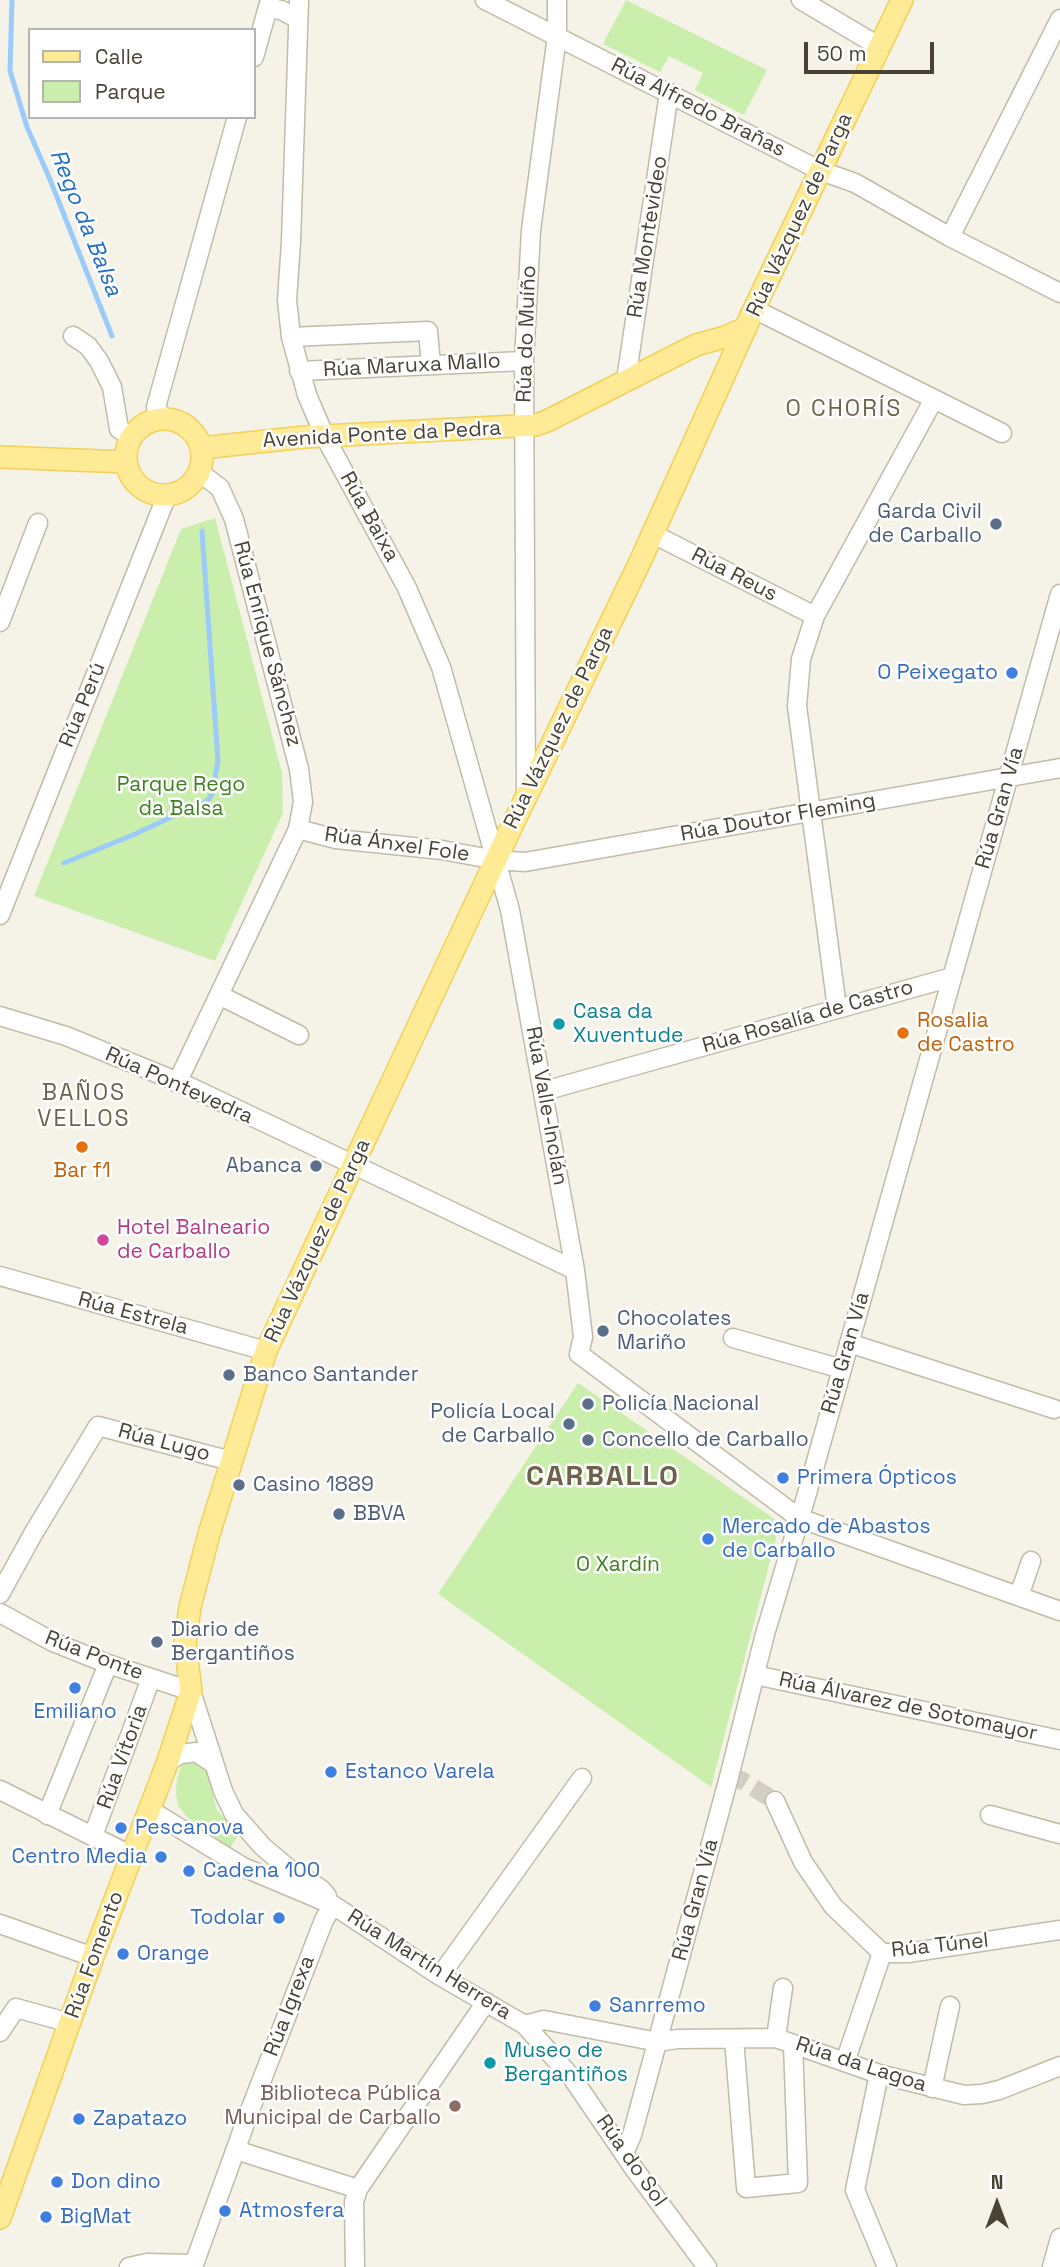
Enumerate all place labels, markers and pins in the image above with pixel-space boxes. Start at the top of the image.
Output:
place label: Garda Civil de Carballo [868,499,982,549]
marker: Garda Civil de Carballo [988,516,1004,532]
place label: O Peixegato [877,660,998,686]
marker: O Peixegato [1004,665,1020,681]
place label: Casa da Xuventude [573,999,683,1049]
place label: Rosalia de Castro [917,1008,1015,1058]
marker: Casa da Xuventude [551,1016,567,1032]
marker: Rosalia de Castro [895,1025,911,1041]
marker: Bar f1 [74,1139,90,1155]
place label: Abanca [226,1153,302,1179]
place label: Bar f1 [53,1158,111,1184]
marker: Abanca [308,1158,324,1174]
place label: Hotel Balneario de Carballo [117,1215,270,1265]
marker: Hotel Balneario de Carballo [95,1232,111,1248]
place label: Chocolates Mariño [617,1306,731,1356]
marker: Chocolates Mariño [595,1323,611,1339]
place label: Banco Santander [243,1362,419,1388]
marker: Banco Santander [221,1367,237,1383]
place label: Policía Nacional [602,1391,759,1417]
marker: Policía Nacional [580,1396,596,1412]
place label: Policía Local de Carballo [430,1399,555,1449]
marker: Policía Local de Carballo [561,1416,577,1432]
place label: Concello de Carballo [602,1427,809,1453]
marker: Concello de Carballo [580,1432,596,1448]
place label: Primera Ópticos [797,1465,957,1491]
marker: Primera Ópticos [775,1470,791,1486]
place label: Casino 1889 [253,1472,374,1498]
marker: Casino 1889 [231,1477,247,1493]
place label: BBVA [353,1501,406,1527]
marker: BBVA [331,1506,347,1522]
place label: Mercado de Abastos de Carballo [722,1514,931,1564]
marker: Mercado de Abastos de Carballo [700,1531,716,1547]
place label: Diario de Bergantiños [171,1617,295,1667]
marker: Diario de Bergantiños [149,1634,165,1650]
marker: Emiliano [67,1680,83,1696]
place label: Emiliano [33,1699,117,1725]
place label: Estanco Varela [345,1759,495,1785]
marker: Estanco Varela [323,1764,339,1780]
place label: Pescanova [135,1815,244,1841]
marker: Pescanova [113,1820,129,1836]
place label: Centro Media [12,1844,147,1870]
marker: Centro Media [153,1849,169,1865]
place label: Cadena 100 [203,1858,320,1884]
marker: Cadena 100 [181,1863,197,1879]
place label: Todolar [190,1905,265,1931]
marker: Todolar [271,1910,287,1926]
place label: Orange [137,1941,209,1967]
marker: Orange [115,1946,131,1962]
place label: Sanrremo [609,1993,706,2019]
marker: Sanrremo [587,1998,603,2014]
place label: Museo de Bergantiños [504,2038,628,2088]
marker: Museo de Bergantiños [482,2055,498,2071]
place label: Biblioteca Pública Municipal de Carballo [224,2081,441,2131]
marker: Biblioteca Pública Municipal de Carballo [447,2098,463,2114]
place label: Zapatazo [93,2106,187,2132]
marker: Zapatazo [71,2111,87,2127]
place label: Don dino [71,2169,161,2195]
marker: Don dino [49,2174,65,2190]
place label: Atmosfera [239,2198,344,2224]
marker: Atmosfera [217,2203,233,2219]
place label: BigMat [60,2204,132,2230]
marker: BigMat [38,2209,54,2225]

